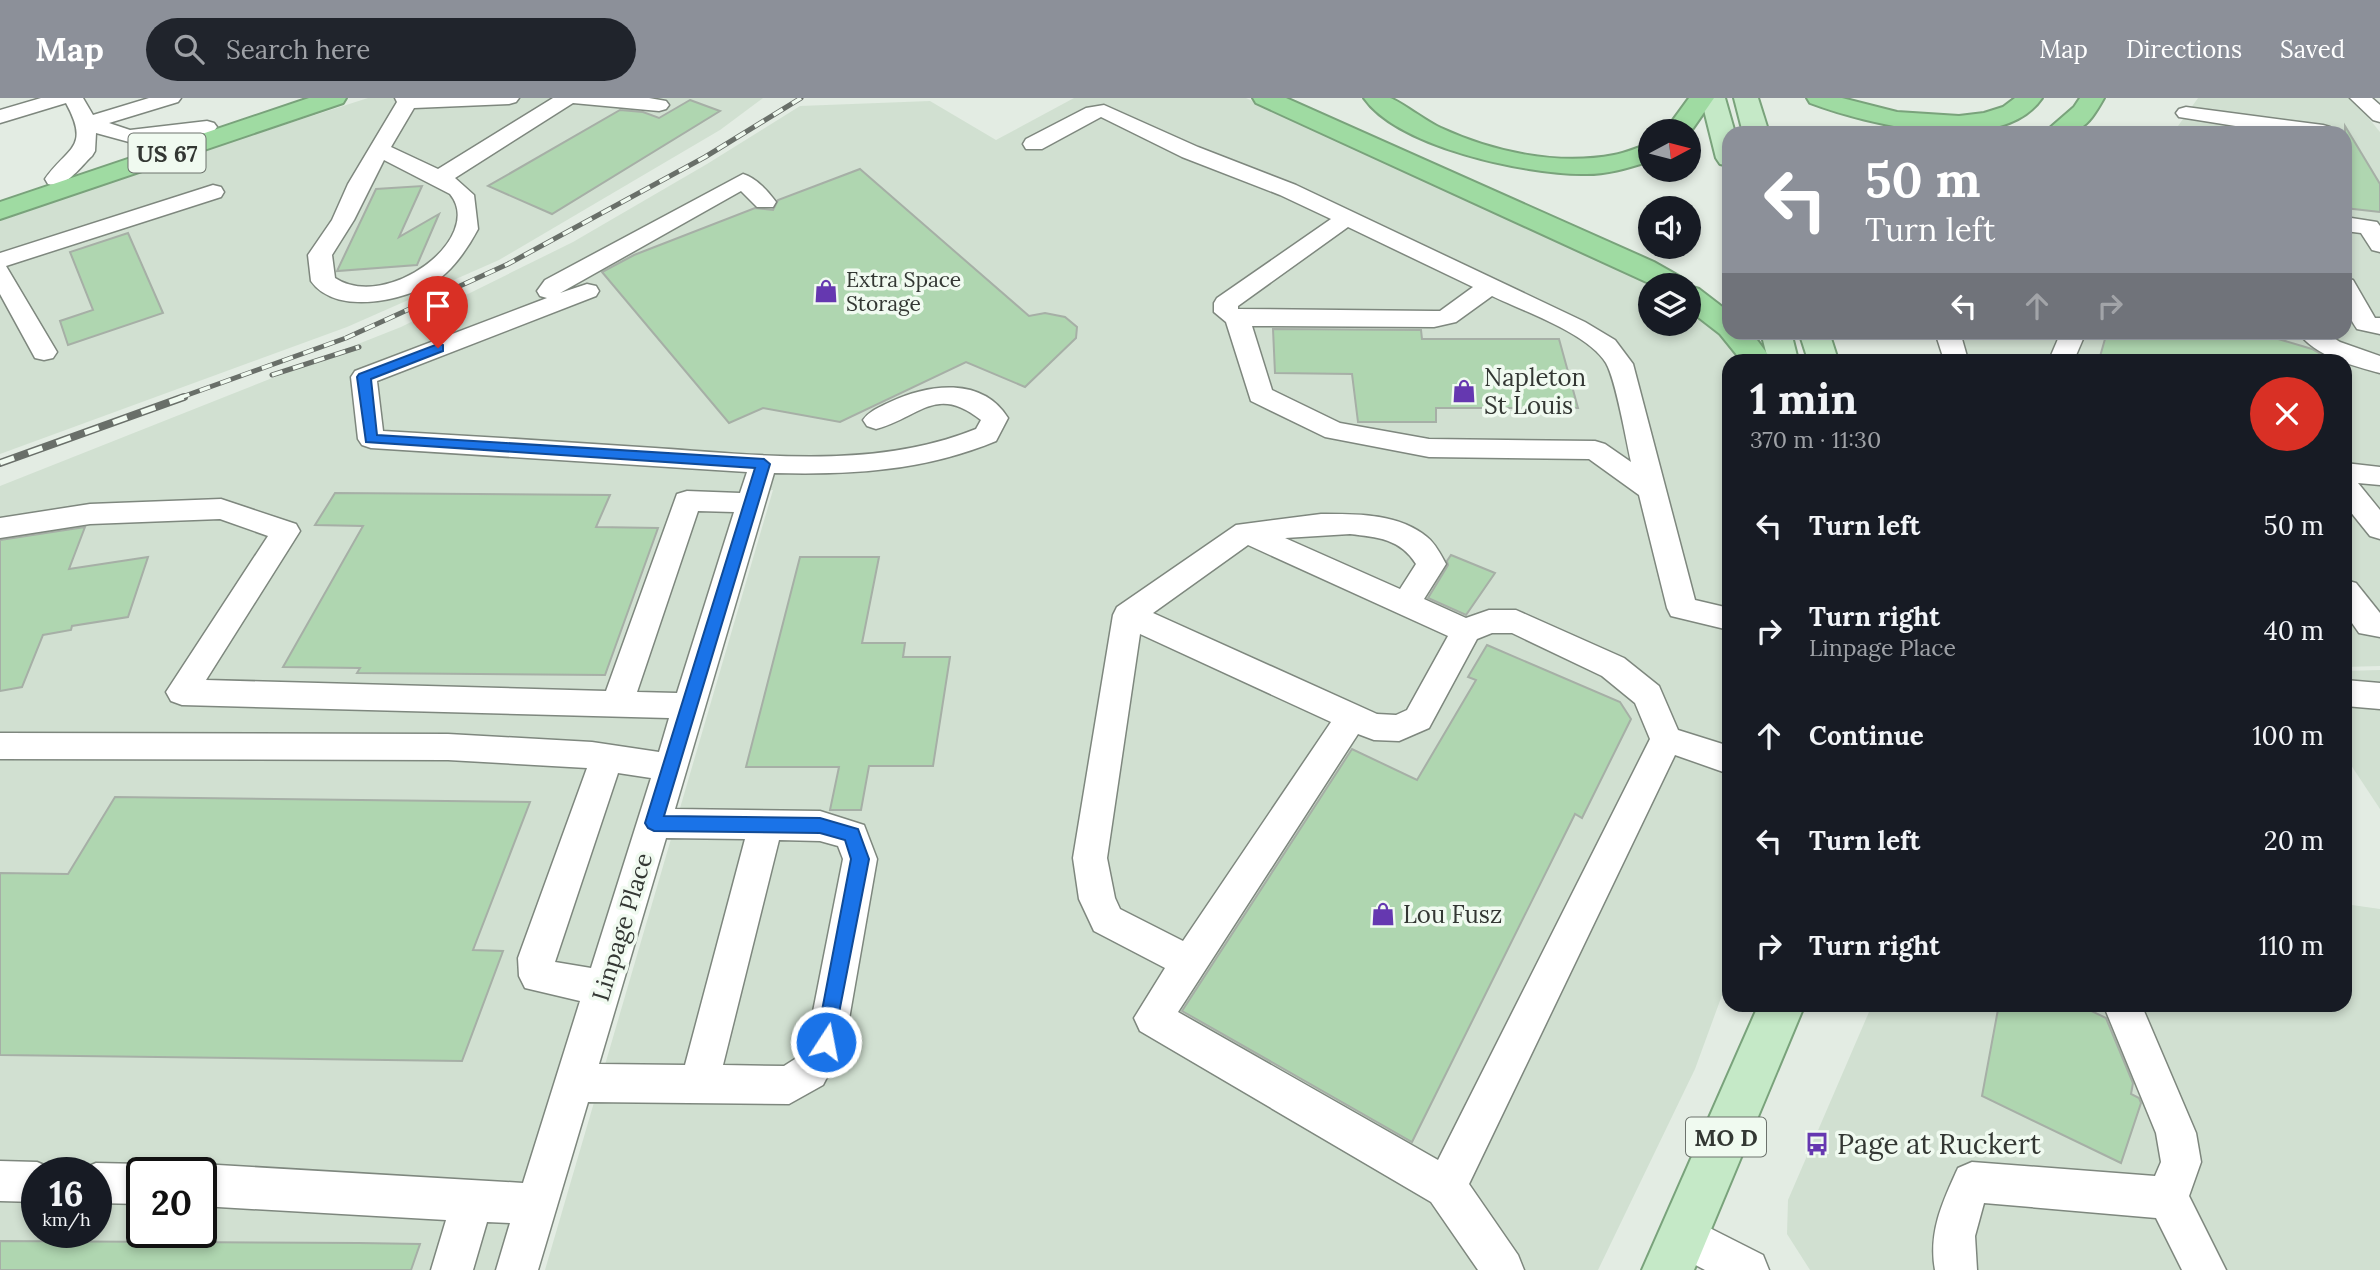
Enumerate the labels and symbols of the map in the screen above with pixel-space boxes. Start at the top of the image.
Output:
north arrow [1638,119,1701,182]
road number: US 67 [128,134,206,172]
place label: Extra Space Storage [846,266,961,317]
pin [408,276,468,348]
shop icon: Extra Space Storage [812,277,840,305]
place label: Napleton St Louis [1484,362,1586,421]
shop icon: Napleton St Louis [1450,377,1478,405]
street label: Linpage Place [585,849,659,1005]
place label: Lou Fusz [1403,899,1502,930]
shop icon: Lou Fusz [1369,900,1397,928]
position arrow [789,1005,863,1079]
road number: MO D [1686,1118,1766,1156]
place label: Page at Ruckert [1837,1126,2041,1162]
bus stop icon: Page at Ruckert [1803,1130,1831,1158]
speed limit sign: 20 [126,1157,217,1248]

